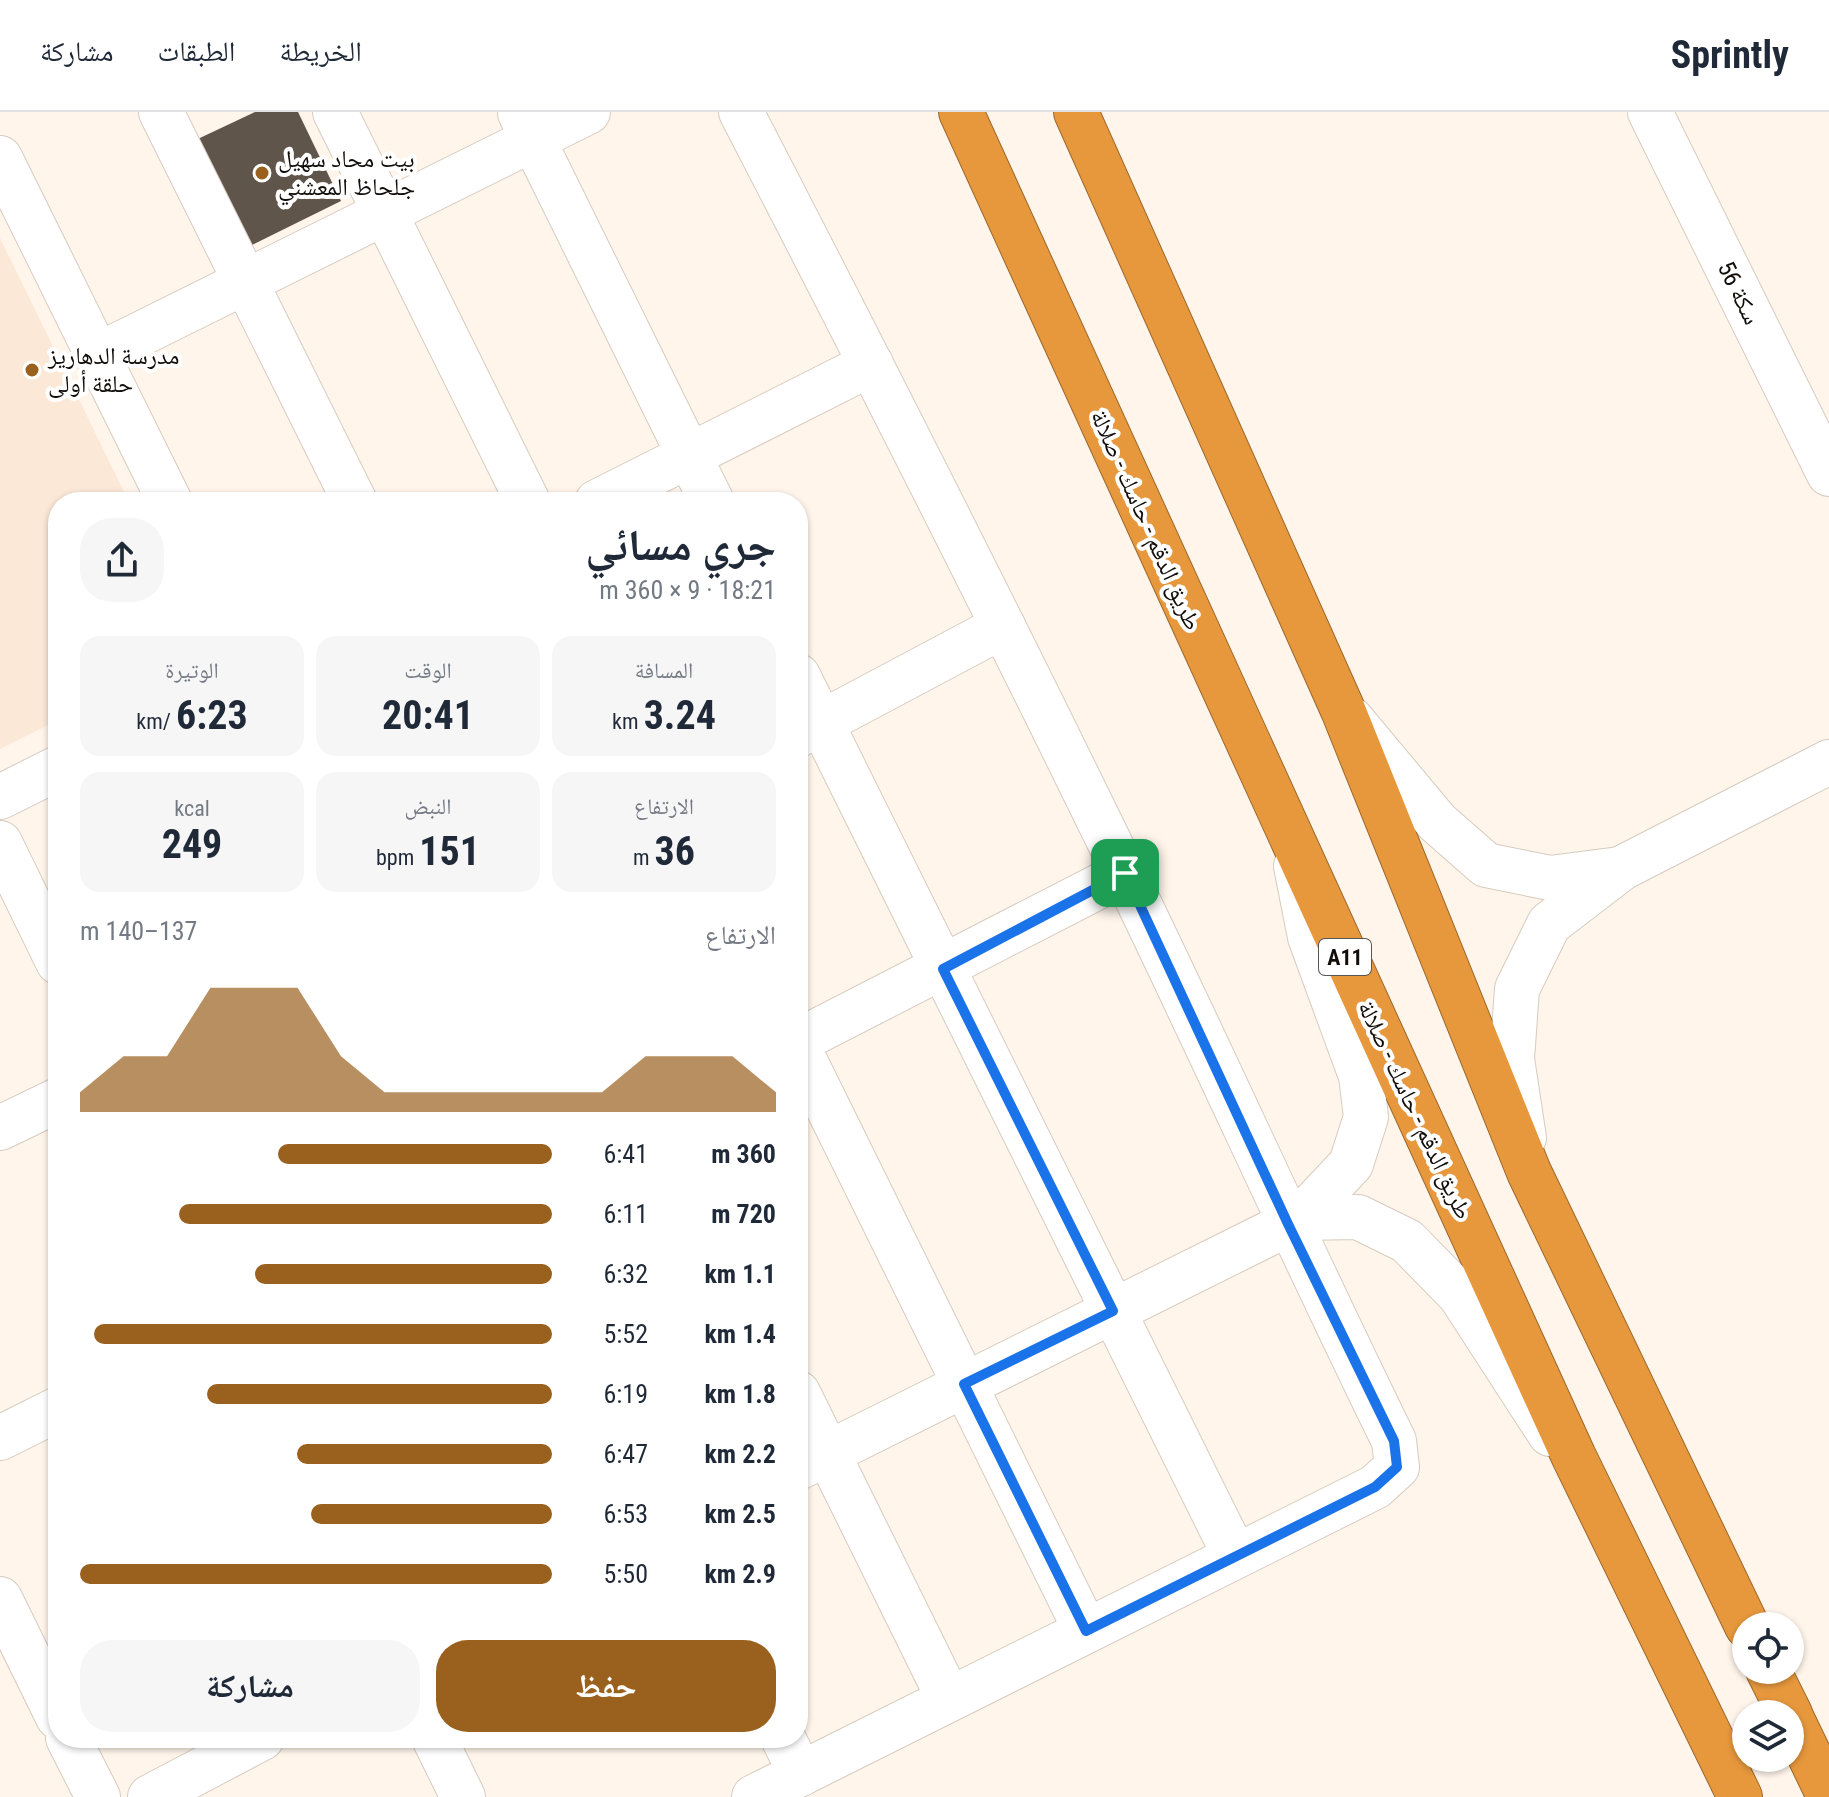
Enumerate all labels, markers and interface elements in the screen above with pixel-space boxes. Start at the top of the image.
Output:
text: Sprintly [1671,33,1789,77]
text: مشاركة [40,35,114,68]
text: الطبقات [158,35,235,68]
text: الخريطة [279,35,362,68]
place label: بيت محاد سهيل جلحاظ المعشني [278,145,415,206]
marker: بيت محاد سهيل جلحاظ المعشني [253,164,271,182]
street label: سكة 56 [1712,257,1766,329]
place label: مدرسة الدهاريز حلقة أولى [47,342,179,398]
marker: مدرسة الدهاريز حلقة أولى [23,361,41,379]
street label: طريق الدقم - حاسك - صلالة [1083,406,1207,635]
button: share [80,518,164,602]
text: جري مسائي [585,519,776,571]
text: 18:21 · 9 × 360 m [599,575,776,605]
text: الوتيرة [165,658,219,683]
text: الوقت [404,658,452,683]
text: المسافة [635,658,693,683]
text: 6:23 [176,692,248,739]
text: 20:41 [382,692,474,739]
text: 3.24 [644,692,716,739]
text: /km [136,709,176,734]
text: km [612,709,644,734]
text: النبض [405,794,451,819]
text: الارتفاع [634,794,694,819]
text: kcal [174,796,210,821]
text: 249 [162,821,222,868]
text: 151 [419,828,480,875]
text: 36 [655,828,695,875]
pin [1091,839,1159,907]
text: bpm [376,845,419,870]
text: m [633,845,655,870]
icon: arrive [1103,851,1147,895]
text: 137–140 m [80,916,197,946]
text: الارتفاع [705,920,776,950]
road number: A11 [1319,939,1371,975]
street label: طريق الدقم - حاسك - صلالة [1350,996,1478,1225]
text: 6:41 [603,1139,648,1169]
text: 360 m [711,1139,776,1169]
text: 6:11 [603,1199,648,1229]
text: 720 m [711,1199,776,1229]
text: 6:32 [603,1259,648,1289]
text: 1.1 km [704,1259,776,1289]
text: 5:52 [603,1319,648,1349]
text: 1.4 km [704,1319,776,1349]
text: 6:19 [603,1379,648,1409]
text: 1.8 km [704,1379,776,1409]
text: 6:47 [603,1439,648,1469]
text: 2.2 km [704,1439,776,1469]
text: 6:53 [603,1499,648,1529]
text: 2.5 km [704,1499,776,1529]
text: 5:50 [603,1559,648,1589]
text: 2.9 km [704,1559,776,1589]
map controls [1732,1612,1804,1772]
button: locate [1732,1612,1804,1684]
button: مشاركة [80,1640,420,1732]
button: حفظ [436,1640,776,1732]
button: layers [1732,1700,1804,1772]

